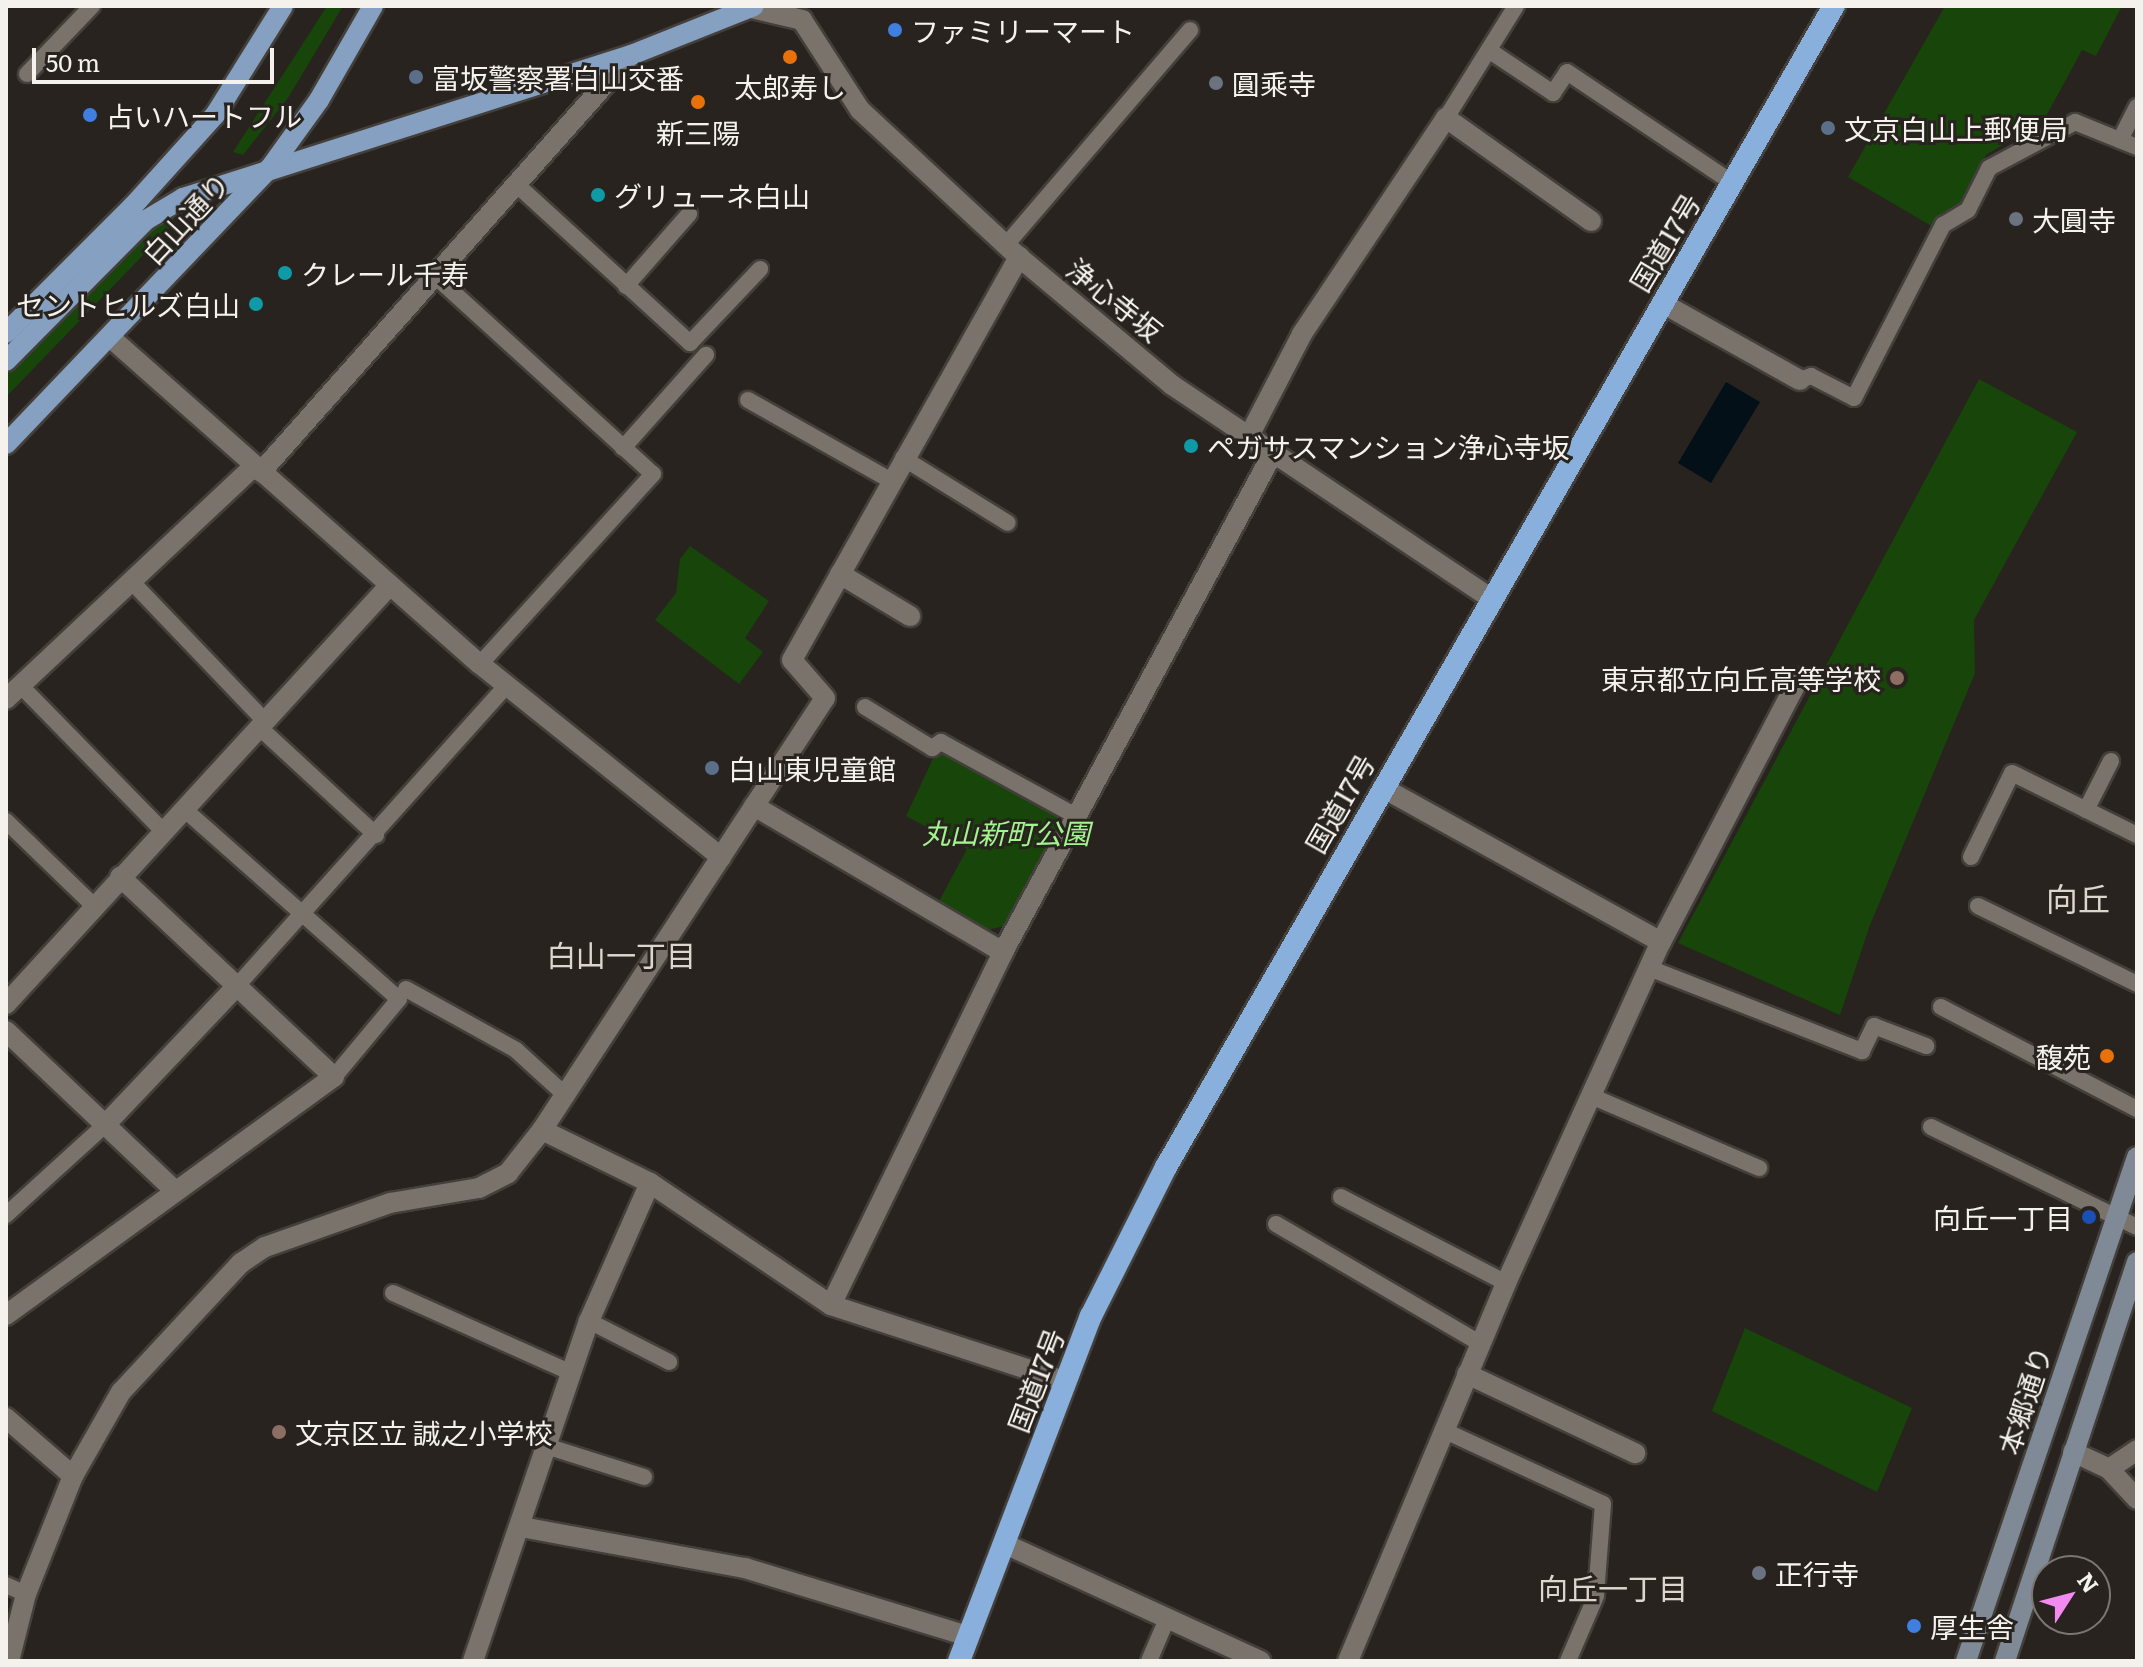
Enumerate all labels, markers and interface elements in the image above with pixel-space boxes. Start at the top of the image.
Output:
place label: ファミリーマート [911,13,1135,47]
marker: ファミリーマート [886,21,904,39]
scale bar [36,32,278,82]
text: 50 m [46,44,100,79]
marker: 太郎寿し [781,48,799,66]
place label: 富坂警察署白山交番 [432,60,684,94]
place label: 圓乘寺 [1232,66,1316,100]
marker: 富坂警察署白山交番 [407,68,425,86]
place label: 太郎寿し [734,69,846,103]
marker: 圓乘寺 [1207,74,1225,92]
marker: 新三陽 [689,93,707,111]
place label: 占いハートフル [106,98,302,132]
marker: 占いハートフル [81,106,99,124]
place label: 文京白山上郵便局 [1844,111,2068,145]
place label: 新三陽 [656,115,740,149]
marker: 文京白山上郵便局 [1819,119,1837,137]
street label: 白山通り [135,166,235,270]
place label: グリューネ白山 [614,178,810,212]
marker: グリューネ白山 [589,186,607,204]
street label: 国道17号 [1622,187,1706,297]
place label: 大圓寺 [2032,202,2116,236]
marker: 大圓寺 [2007,210,2025,228]
street label: 浄心寺坂 [1061,251,1169,347]
place label: クレール千寿 [301,256,469,290]
marker: クレール千寿 [276,264,294,282]
place label: セントヒルズ白山 [16,287,240,321]
marker: セントヒルズ白山 [247,295,265,313]
place label: ペガサスマンション浄心寺坂 [1207,429,1571,463]
marker: ペガサスマンション浄心寺坂 [1182,437,1200,455]
place label: 東京都立向丘高等学校 [1601,661,1881,695]
marker: 東京都立向丘高等学校 [1888,669,1906,687]
street label: 国道17号 [1297,748,1381,858]
place label: 白山東児童館 [728,751,896,785]
marker: 白山東児童館 [703,759,721,777]
park label: 丸山新町公園 [922,815,1090,849]
district label: 向丘 [2046,878,2110,916]
district label: 白山一丁目 [546,936,696,972]
place label: 馥苑 [2035,1039,2091,1073]
marker: 馥苑 [2098,1047,2116,1065]
place label: 向丘一丁目 [1933,1200,2073,1234]
marker: 向丘一丁目 [2080,1208,2098,1226]
street label: 国道17号 [1000,1323,1070,1437]
street label: 本郷通り [1991,1342,2057,1458]
place label: 文京区立 誠之小学校 [295,1415,553,1449]
marker: 文京区立 誠之小学校 [270,1423,288,1441]
north arrow [2031,1555,2111,1635]
place label: 正行寺 [1775,1556,1859,1590]
marker: 正行寺 [1750,1564,1768,1582]
text: N [2070,1565,2108,1599]
district label: 向丘一丁目 [1538,1569,1688,1605]
place label: 厚生舎 [1930,1609,2014,1643]
marker: 厚生舎 [1905,1617,1923,1635]

